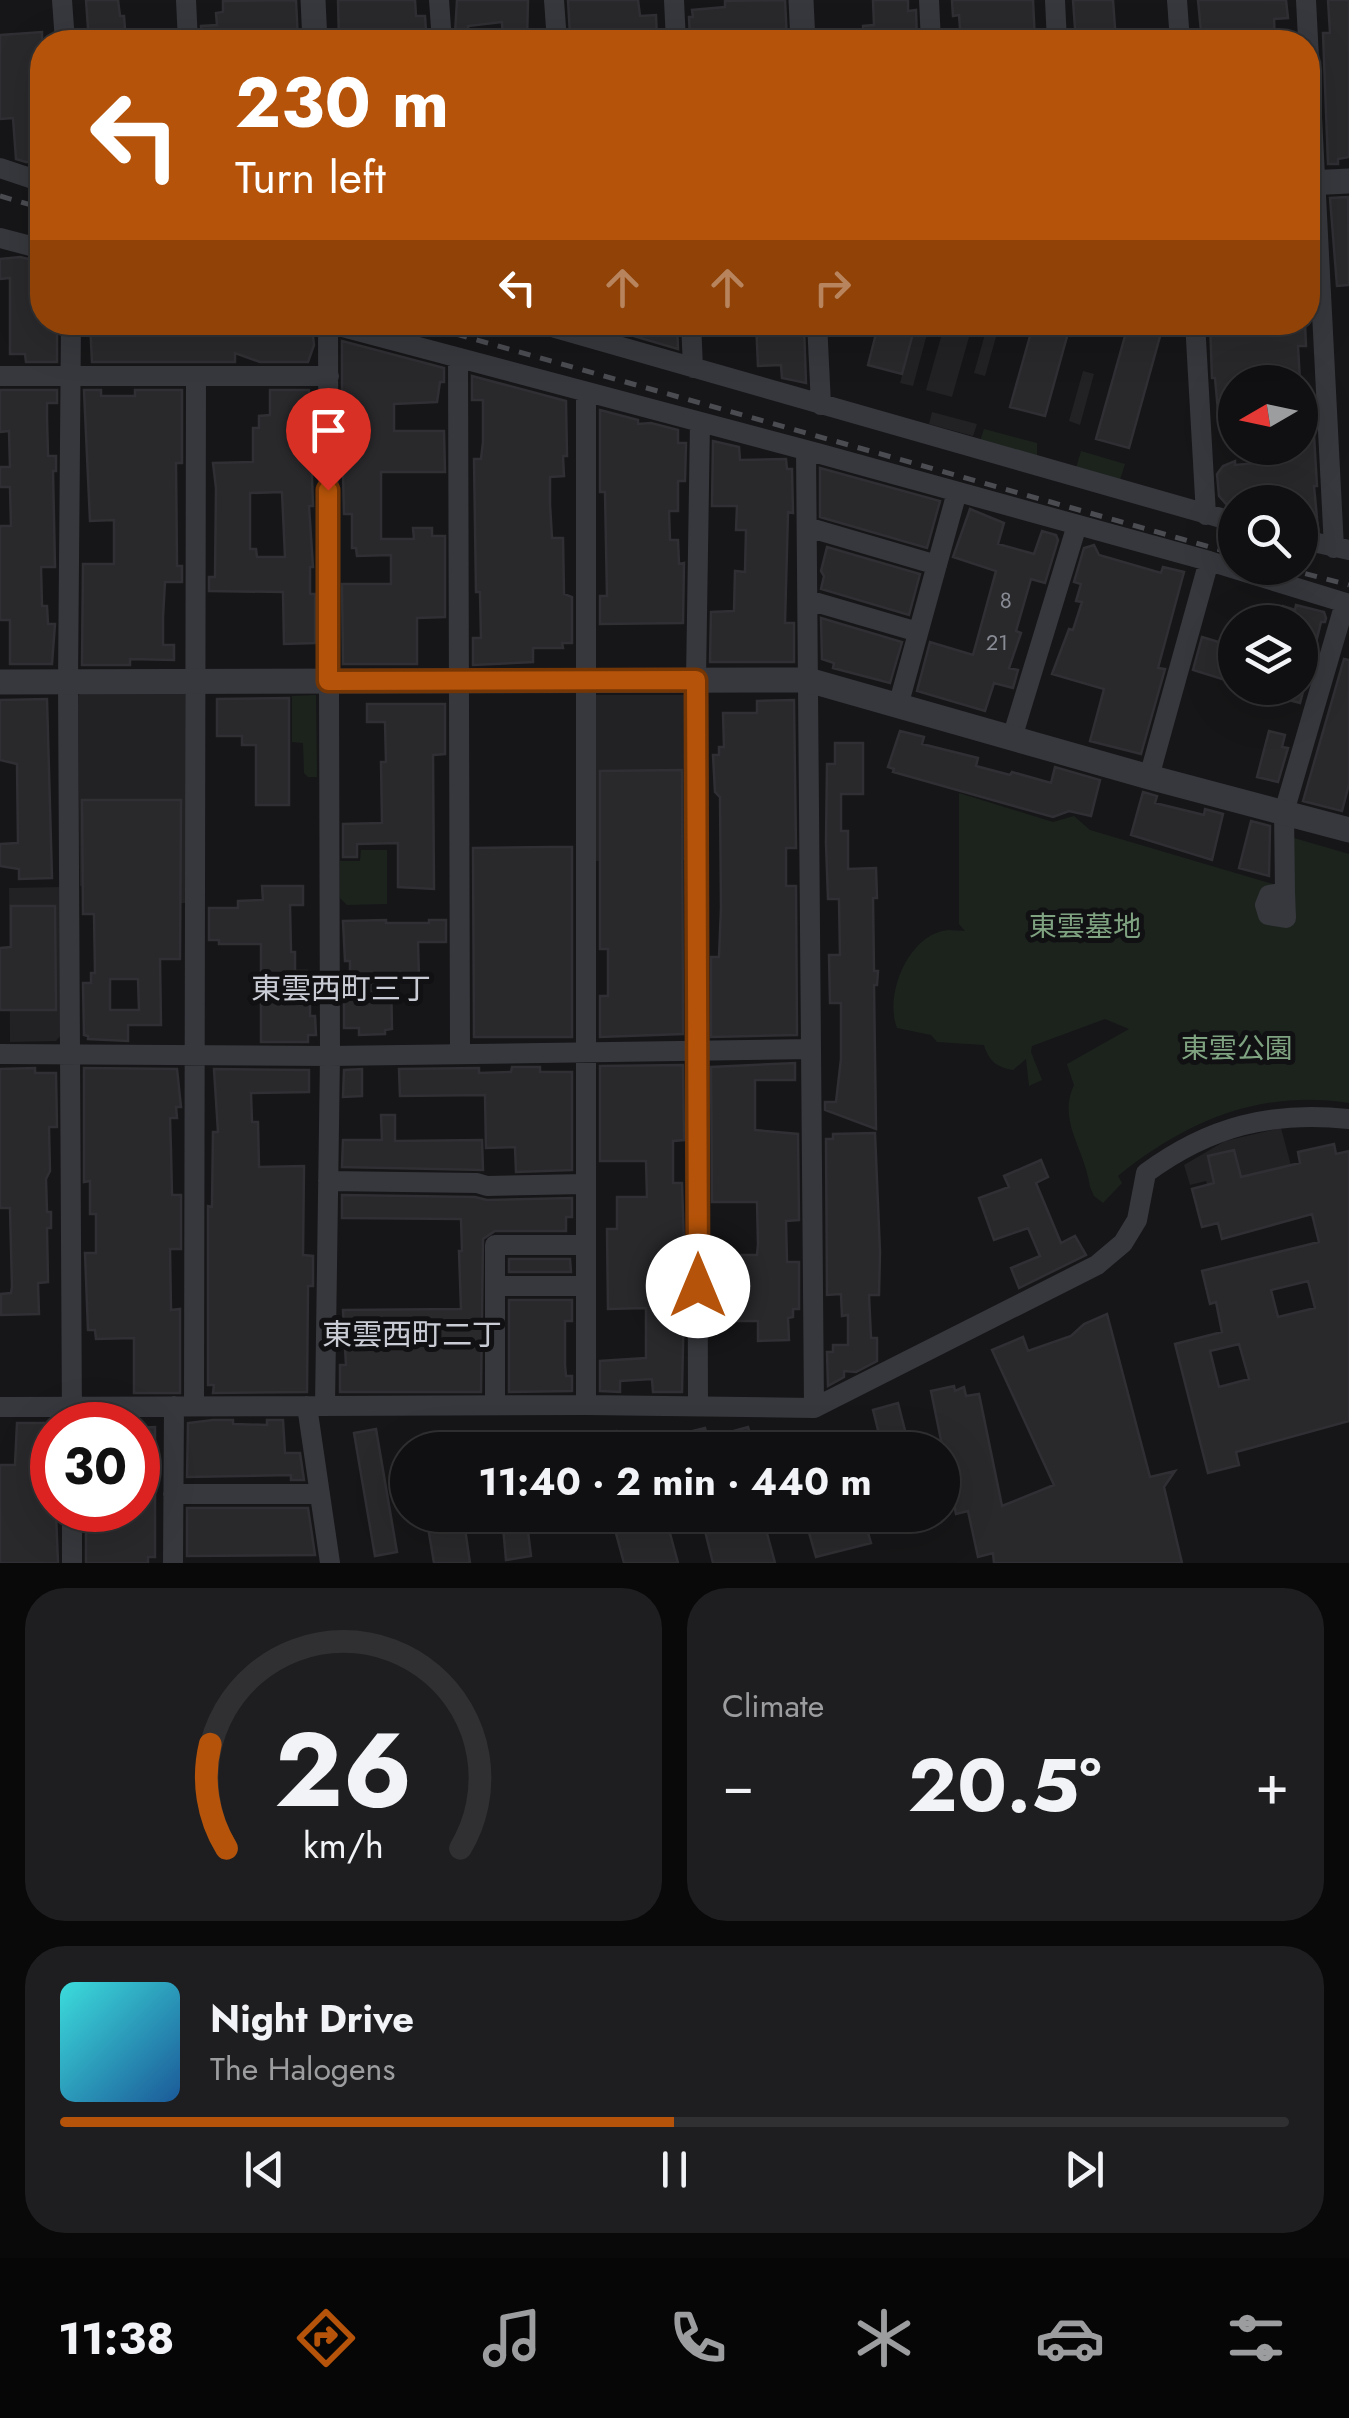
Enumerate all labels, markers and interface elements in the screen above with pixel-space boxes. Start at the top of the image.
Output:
text: 230 m [235,52,449,153]
icon: left [70,70,200,200]
text: Turn left [235,145,386,210]
icon: left [490,260,545,315]
icon: ahead [595,260,650,315]
icon: ahead [700,260,755,315]
icon: right [805,260,860,315]
north arrow [1218,365,1318,465]
map controls [1218,365,1318,705]
pin [286,388,371,491]
icon: arrive [301,403,356,458]
button: search [1218,485,1318,585]
house number: ８ [1000,584,1012,616]
button: layers [1218,605,1318,705]
house number: 21 [986,626,1008,658]
park label: 東雲墓地 [1029,906,1141,947]
district label: 東雲西町三丁 [251,967,431,1010]
park label: 東雲公園 [1181,1028,1293,1069]
position arrow [646,1234,750,1338]
district label: 東雲西町二丁 [322,1313,502,1356]
speed limit sign: 30 [30,1402,160,1532]
text: 11:40 · 2 min · 440 m [478,1454,872,1509]
text: Climate [722,1683,824,1729]
text: 26 [275,1695,412,1845]
text: 20.5° [908,1731,1102,1839]
text: − [722,1745,754,1825]
text: + [1255,1745,1289,1825]
text: km/h [303,1820,384,1871]
text: Night Drive [210,1991,414,2046]
text: The Halogens [210,2046,395,2092]
icon: previous [237,2142,292,2197]
icon: pause [647,2142,702,2197]
icon: next [1057,2142,1112,2197]
icon: directions [291,2303,361,2373]
icon: music [477,2303,547,2373]
icon: phone [663,2303,733,2373]
icon: climate [849,2303,919,2373]
icon: car [1035,2303,1105,2373]
icon: filters [1221,2303,1291,2373]
text: 11:38 [58,2306,175,2371]

